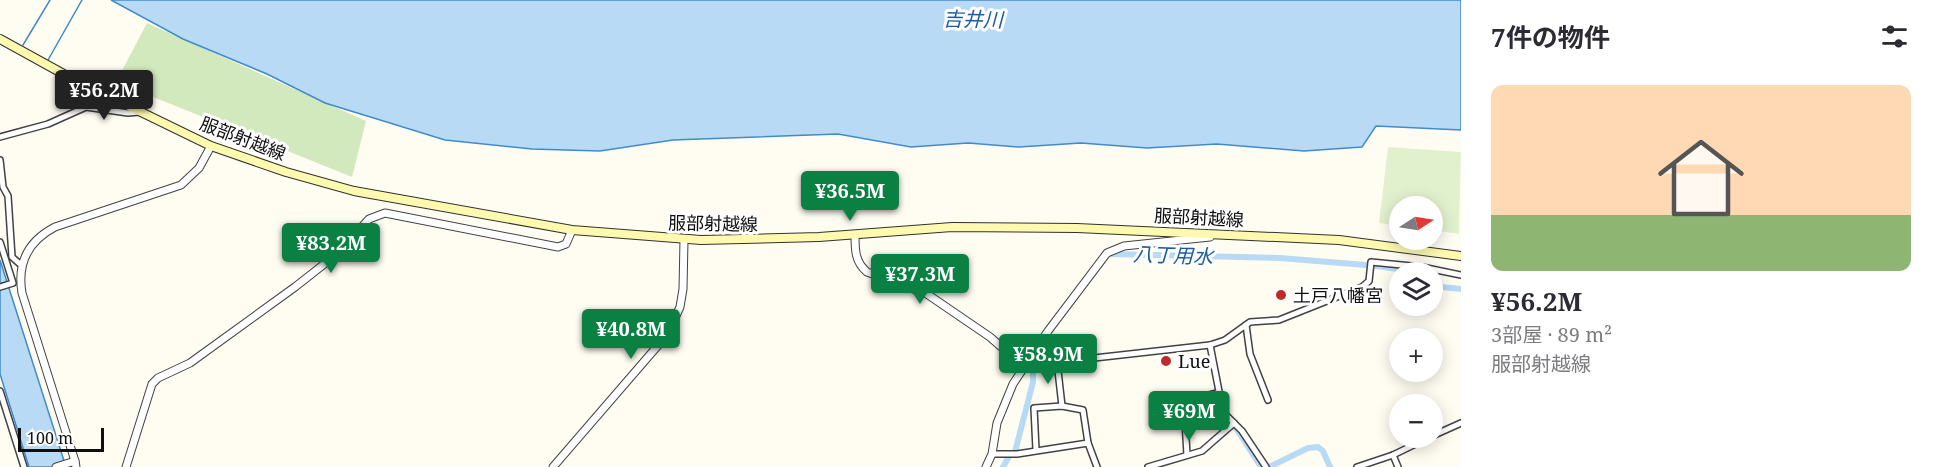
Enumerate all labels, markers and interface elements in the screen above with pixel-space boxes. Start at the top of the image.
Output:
water label: 吉井川 [943,5,1005,33]
text: 7件の物件 [1491,19,1610,55]
icon: filters [1878,20,1911,53]
pin: ¥56.2M [55,70,153,121]
text: ¥56.2M [69,76,139,103]
street label: 服部射越線 [197,111,289,165]
icon: home [1647,124,1755,232]
pin: ¥36.5M [801,171,899,222]
text: ¥36.5M [815,177,885,204]
north arrow [1389,196,1443,250]
map controls [1389,196,1443,448]
street label: 服部射越線 [1153,203,1245,231]
street label: 服部射越線 [668,210,758,236]
pin: ¥83.2M [282,223,380,274]
text: ¥83.2M [296,229,366,256]
water label: 八丁用水 [1133,240,1215,270]
pin: ¥37.3M [871,254,969,305]
text: ¥37.3M [885,260,955,287]
button: layers [1389,262,1443,316]
place label: 土戸八幡宮 [1293,283,1383,307]
text: ¥56.2M [1491,283,1582,319]
marker: 土戸八幡宮 [1274,288,1288,302]
pin: ¥40.8M [582,309,680,360]
text: ¥40.8M [596,315,666,342]
text: 3部屋 · 89 m² [1491,321,1612,348]
button: + [1389,328,1443,382]
pin: ¥58.9M [999,334,1097,385]
text: ¥58.9M [1013,340,1083,367]
place label: Lue [1178,349,1210,373]
text: 服部射越線 [1491,350,1591,377]
marker: Lue [1159,354,1173,368]
pin: ¥69M [1153,391,1225,442]
button: − [1389,394,1443,448]
text: ¥69M [1163,397,1215,424]
scale bar [18,425,104,452]
text: 100 m [27,427,73,449]

